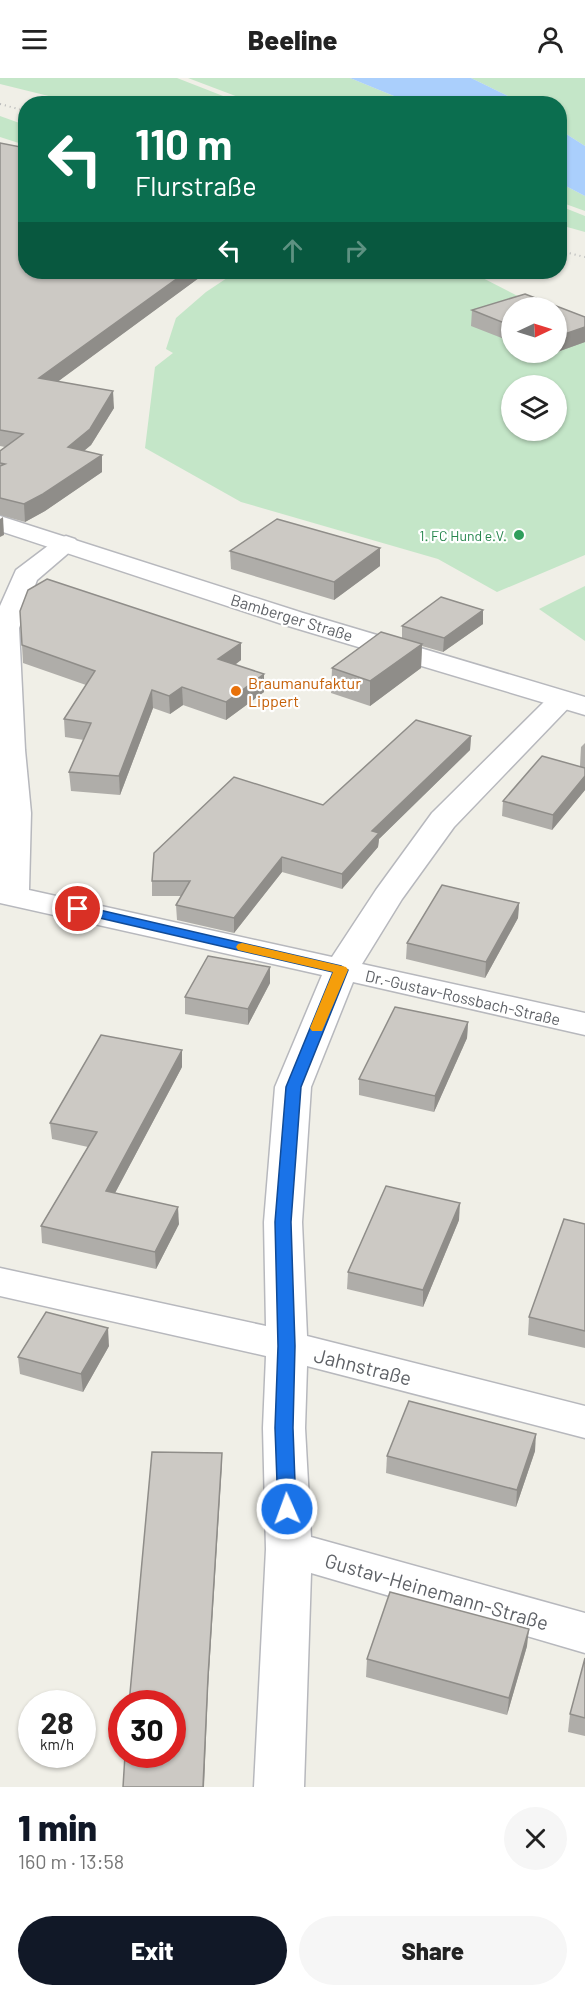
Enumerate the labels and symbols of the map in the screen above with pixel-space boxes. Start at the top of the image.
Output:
north arrow [501,297,567,363]
place label: 1. FC Hund e.V. [420,527,507,544]
marker: 1. FC Hund e.V. [512,528,526,542]
street label: Bamberger Straße [229,589,355,645]
place label: Braumanufaktur Lippert [248,673,361,710]
marker: Braumanufaktur Lippert [229,684,243,698]
pin [52,883,103,934]
street label: Dr.-Gustav-Rossbach-Straße [364,965,562,1029]
street label: Jahnstraße [312,1342,414,1390]
position arrow [255,1477,319,1541]
street label: Gustav-Heinemann-Straße [322,1548,552,1634]
speed limit sign: 30 [108,1690,186,1768]

